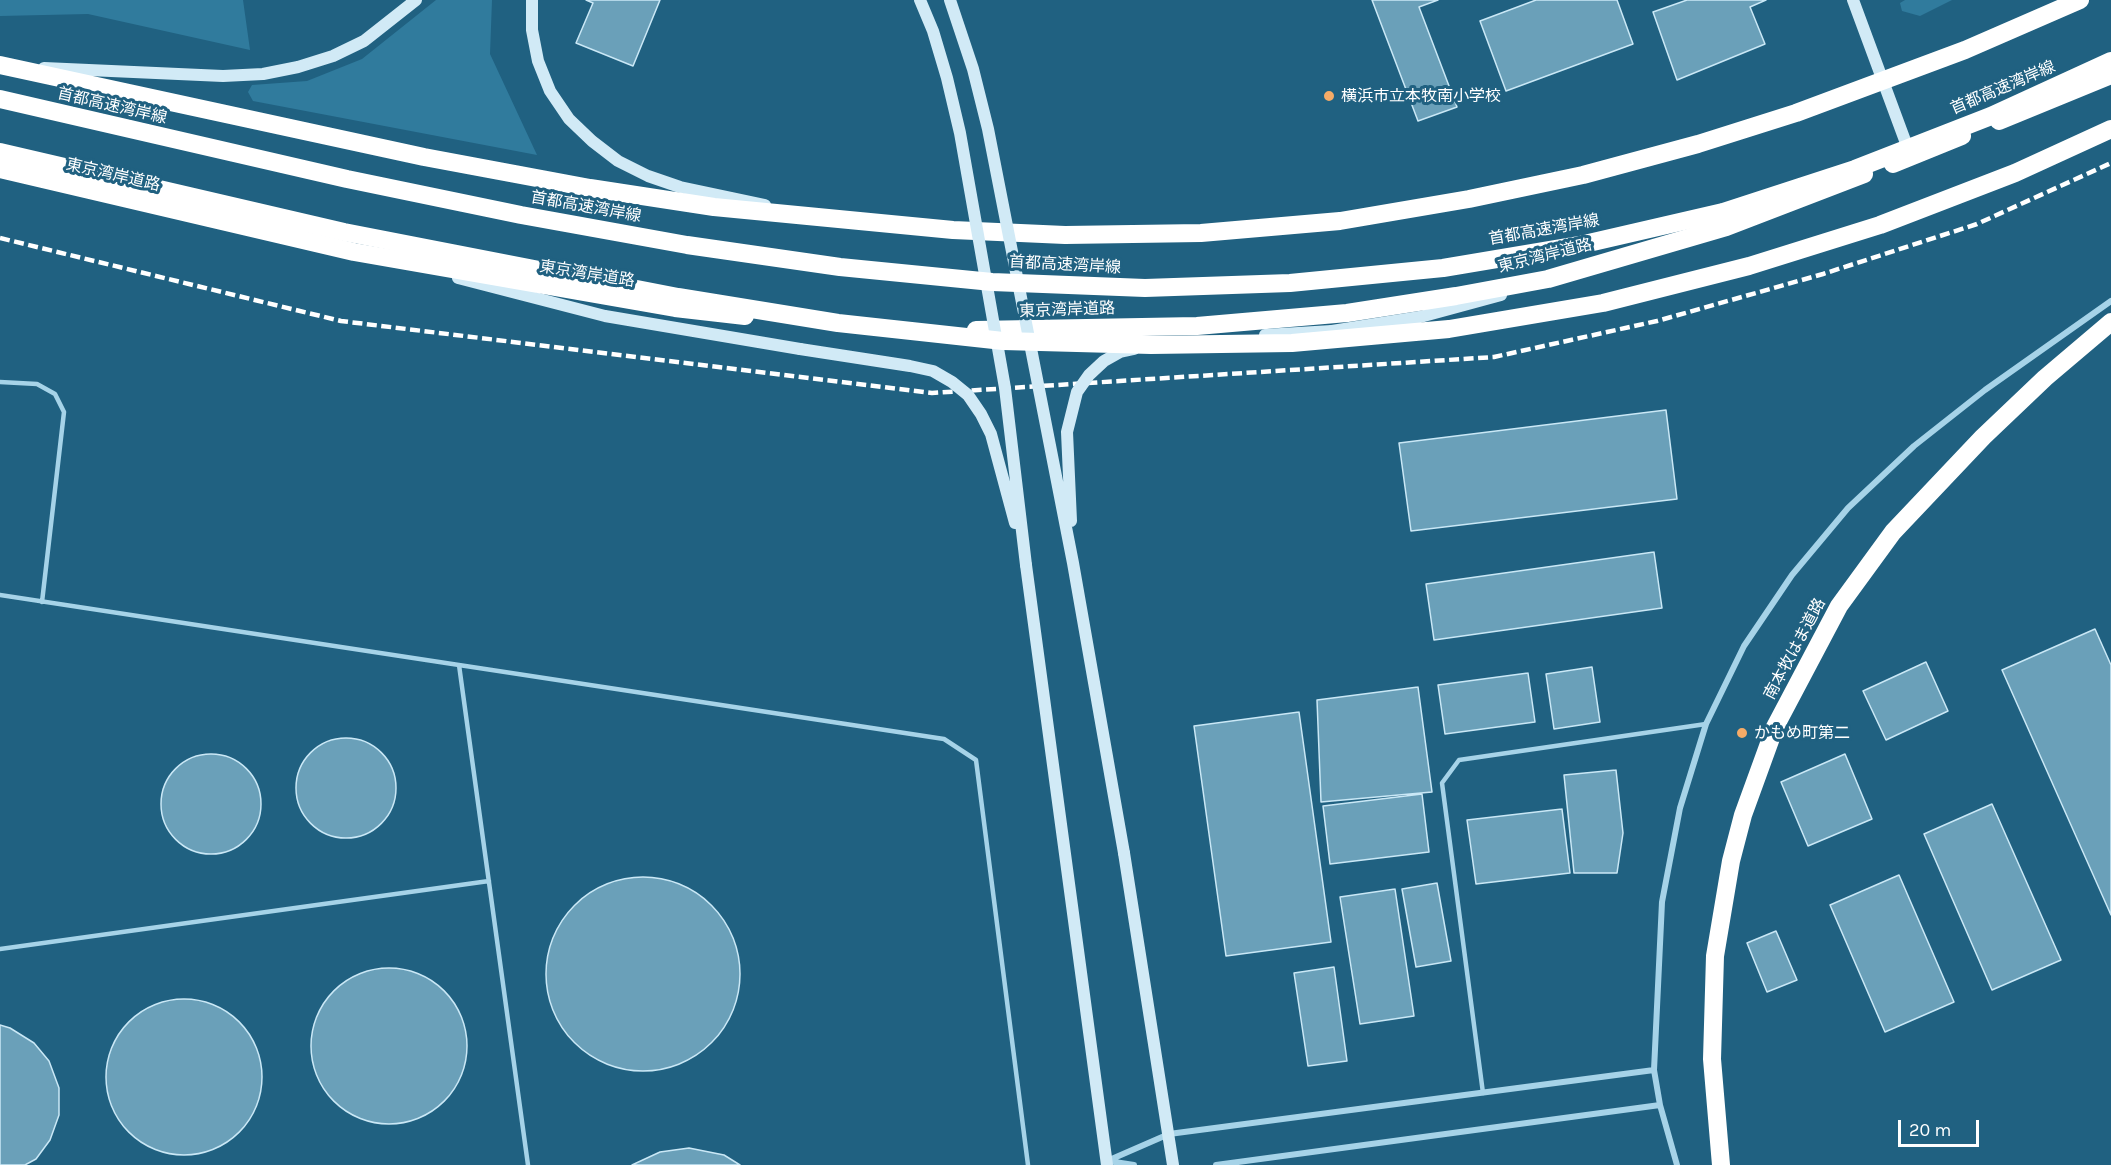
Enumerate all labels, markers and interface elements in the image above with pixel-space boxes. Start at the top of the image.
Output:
street label: 首都高速湾岸線 [1948,57,2058,119]
street label: 首都高速湾岸線 [55,84,169,128]
place label: 横浜市立本牧南小学校 [1341,86,1501,106]
marker: 横浜市立本牧南小学校 [1322,89,1336,103]
street label: 東京湾岸道路 [64,155,162,195]
street label: 首都高速湾岸線 [529,188,643,226]
street label: 首都高速湾岸線 [1487,211,1601,249]
street label: 東京湾岸道路 [1496,235,1594,277]
street label: 首都高速湾岸線 [1009,252,1121,278]
street label: 東京湾岸道路 [538,257,636,291]
street label: 東京湾岸道路 [1019,299,1115,321]
street label: 南本牧はま道路 [1760,595,1830,703]
place label: かもめ町第二 [1754,723,1850,743]
marker: かもめ町第二 [1735,726,1749,740]
scale bar [1901,1108,1982,1146]
text: 20 m [1909,1119,1951,1141]

